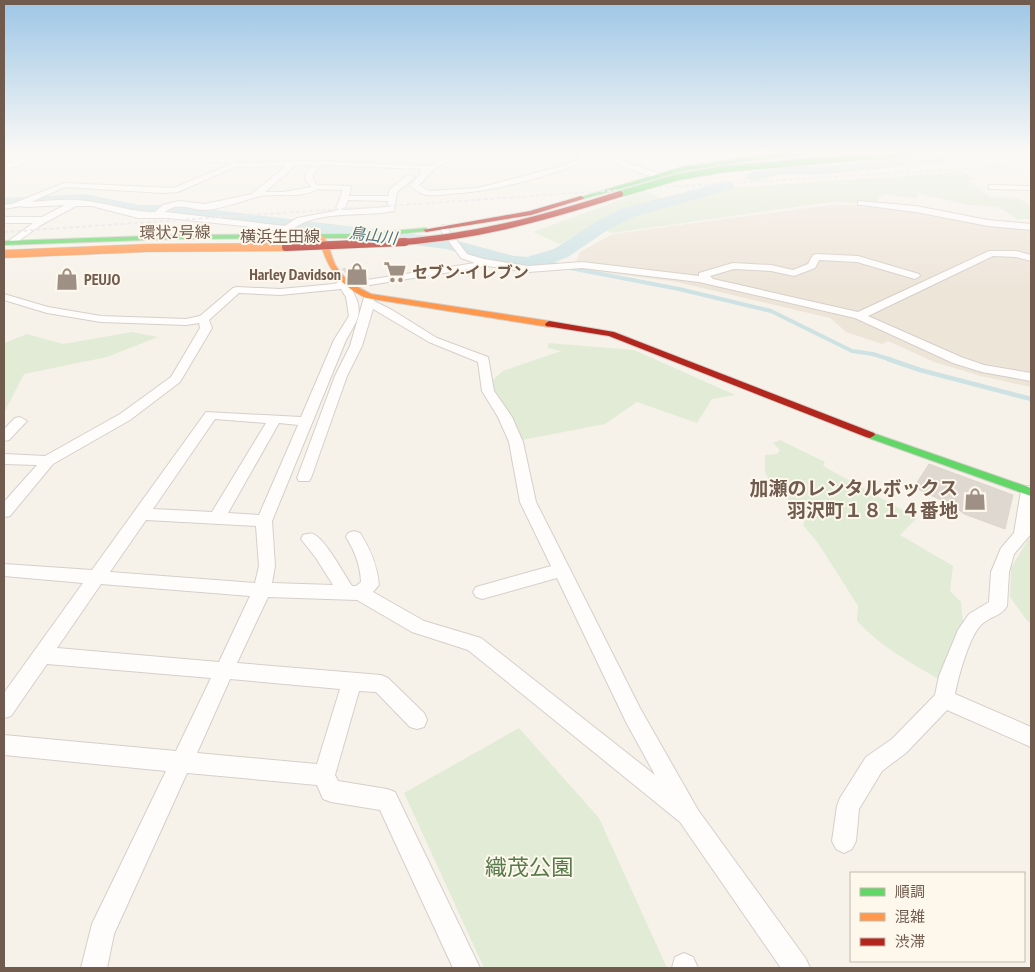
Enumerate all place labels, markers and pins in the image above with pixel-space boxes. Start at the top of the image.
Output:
supermarket icon: セブン-イレブン [382,259,408,285]
shop icon: Harley Davidson [344,261,370,287]
place label: セブン-イレブン [412,262,529,282]
place label: Harley Davidson [249,264,341,284]
shop icon: PEUJO [54,266,80,292]
place label: PEUJO [84,269,120,289]
place label: 加瀬のレンタルボックス 羽沢町１８１４番地 [750,476,958,522]
shop icon: 加瀬のレンタルボックス 羽沢町１８１４番地 [962,486,988,512]

